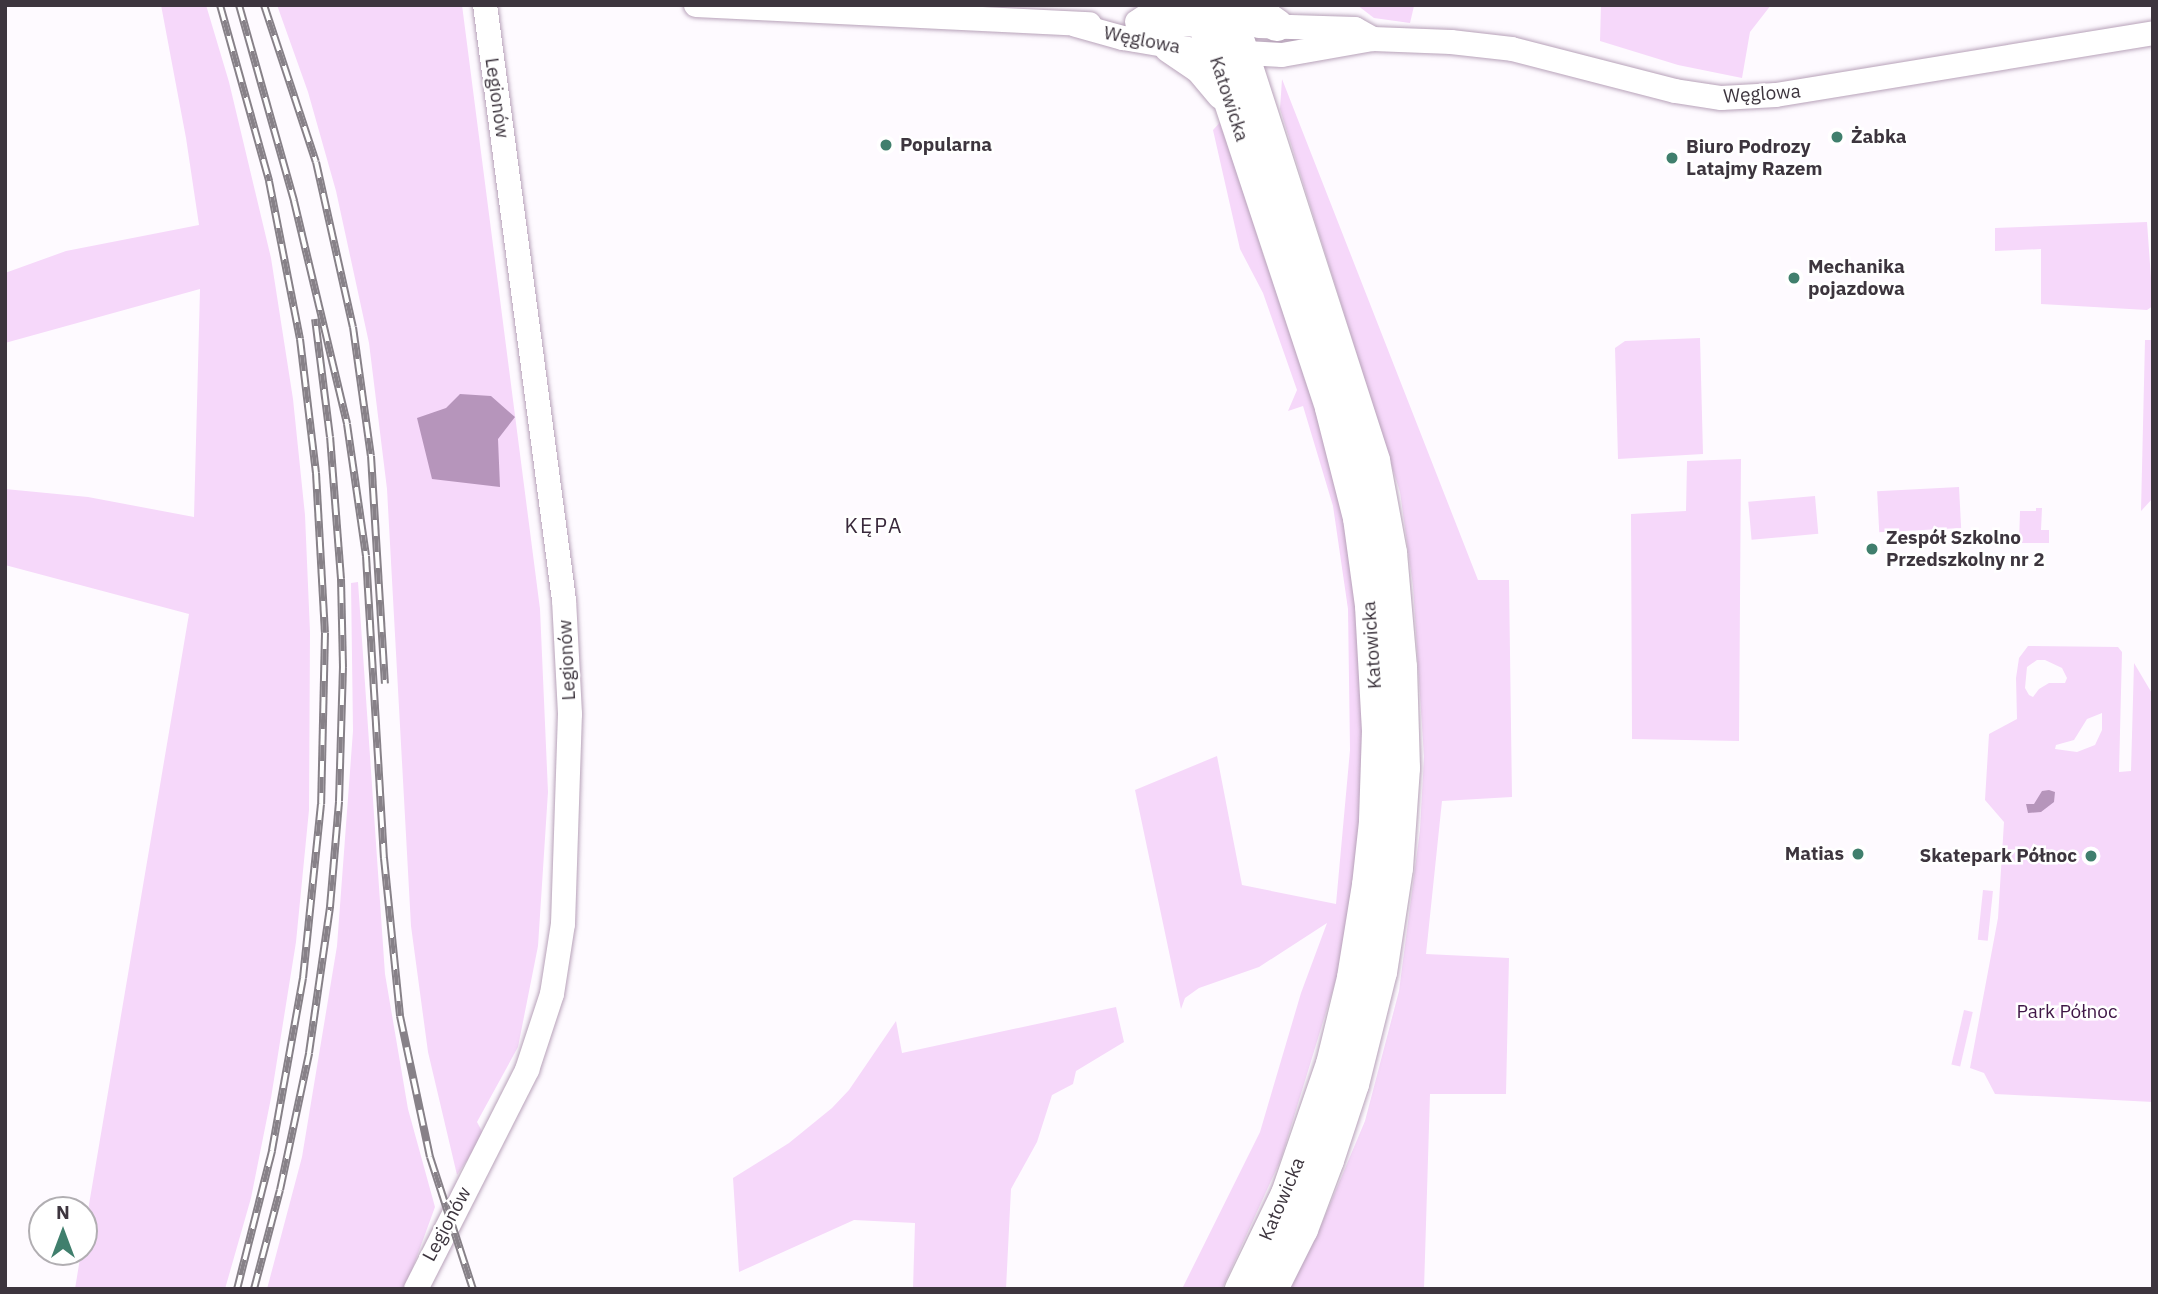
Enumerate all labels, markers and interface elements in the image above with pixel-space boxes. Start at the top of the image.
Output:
street label: Węglowa [1102,21,1182,59]
street label: Katowicka [1205,54,1253,144]
street label: Legionów [480,56,514,140]
street label: Węglowa [1723,80,1801,108]
place label: Żabka [1851,126,1907,148]
marker: Żabka [1829,129,1845,145]
place label: Popularna [900,134,992,156]
place label: Biuro Podrozy Latajmy Razem [1686,136,1823,180]
marker: Popularna [878,137,894,153]
marker: Biuro Podrozy Latajmy Razem [1664,150,1680,166]
place label: Mechanika pojazdowa [1808,256,1905,300]
marker: Mechanika pojazdowa [1786,270,1802,286]
district label: KĘPA [845,512,903,538]
place label: Zespół Szkolno Przedszkolny nr 2 [1886,527,2045,571]
marker: Zespół Szkolno Przedszkolny nr 2 [1864,541,1880,557]
street label: Katowicka [1358,600,1386,690]
street label: Legionów [553,619,581,701]
place label: Matias [1785,843,1844,865]
place label: Skatepark Północ [1919,845,2077,867]
marker: Matias [1850,846,1866,862]
marker: Skatepark Północ [2083,848,2099,864]
park label: Park Północ [2017,1001,2117,1023]
street label: Katowicka [1254,1154,1310,1244]
street label: Legionów [418,1183,476,1265]
north arrow [28,1196,98,1266]
text: N [56,1200,70,1224]

